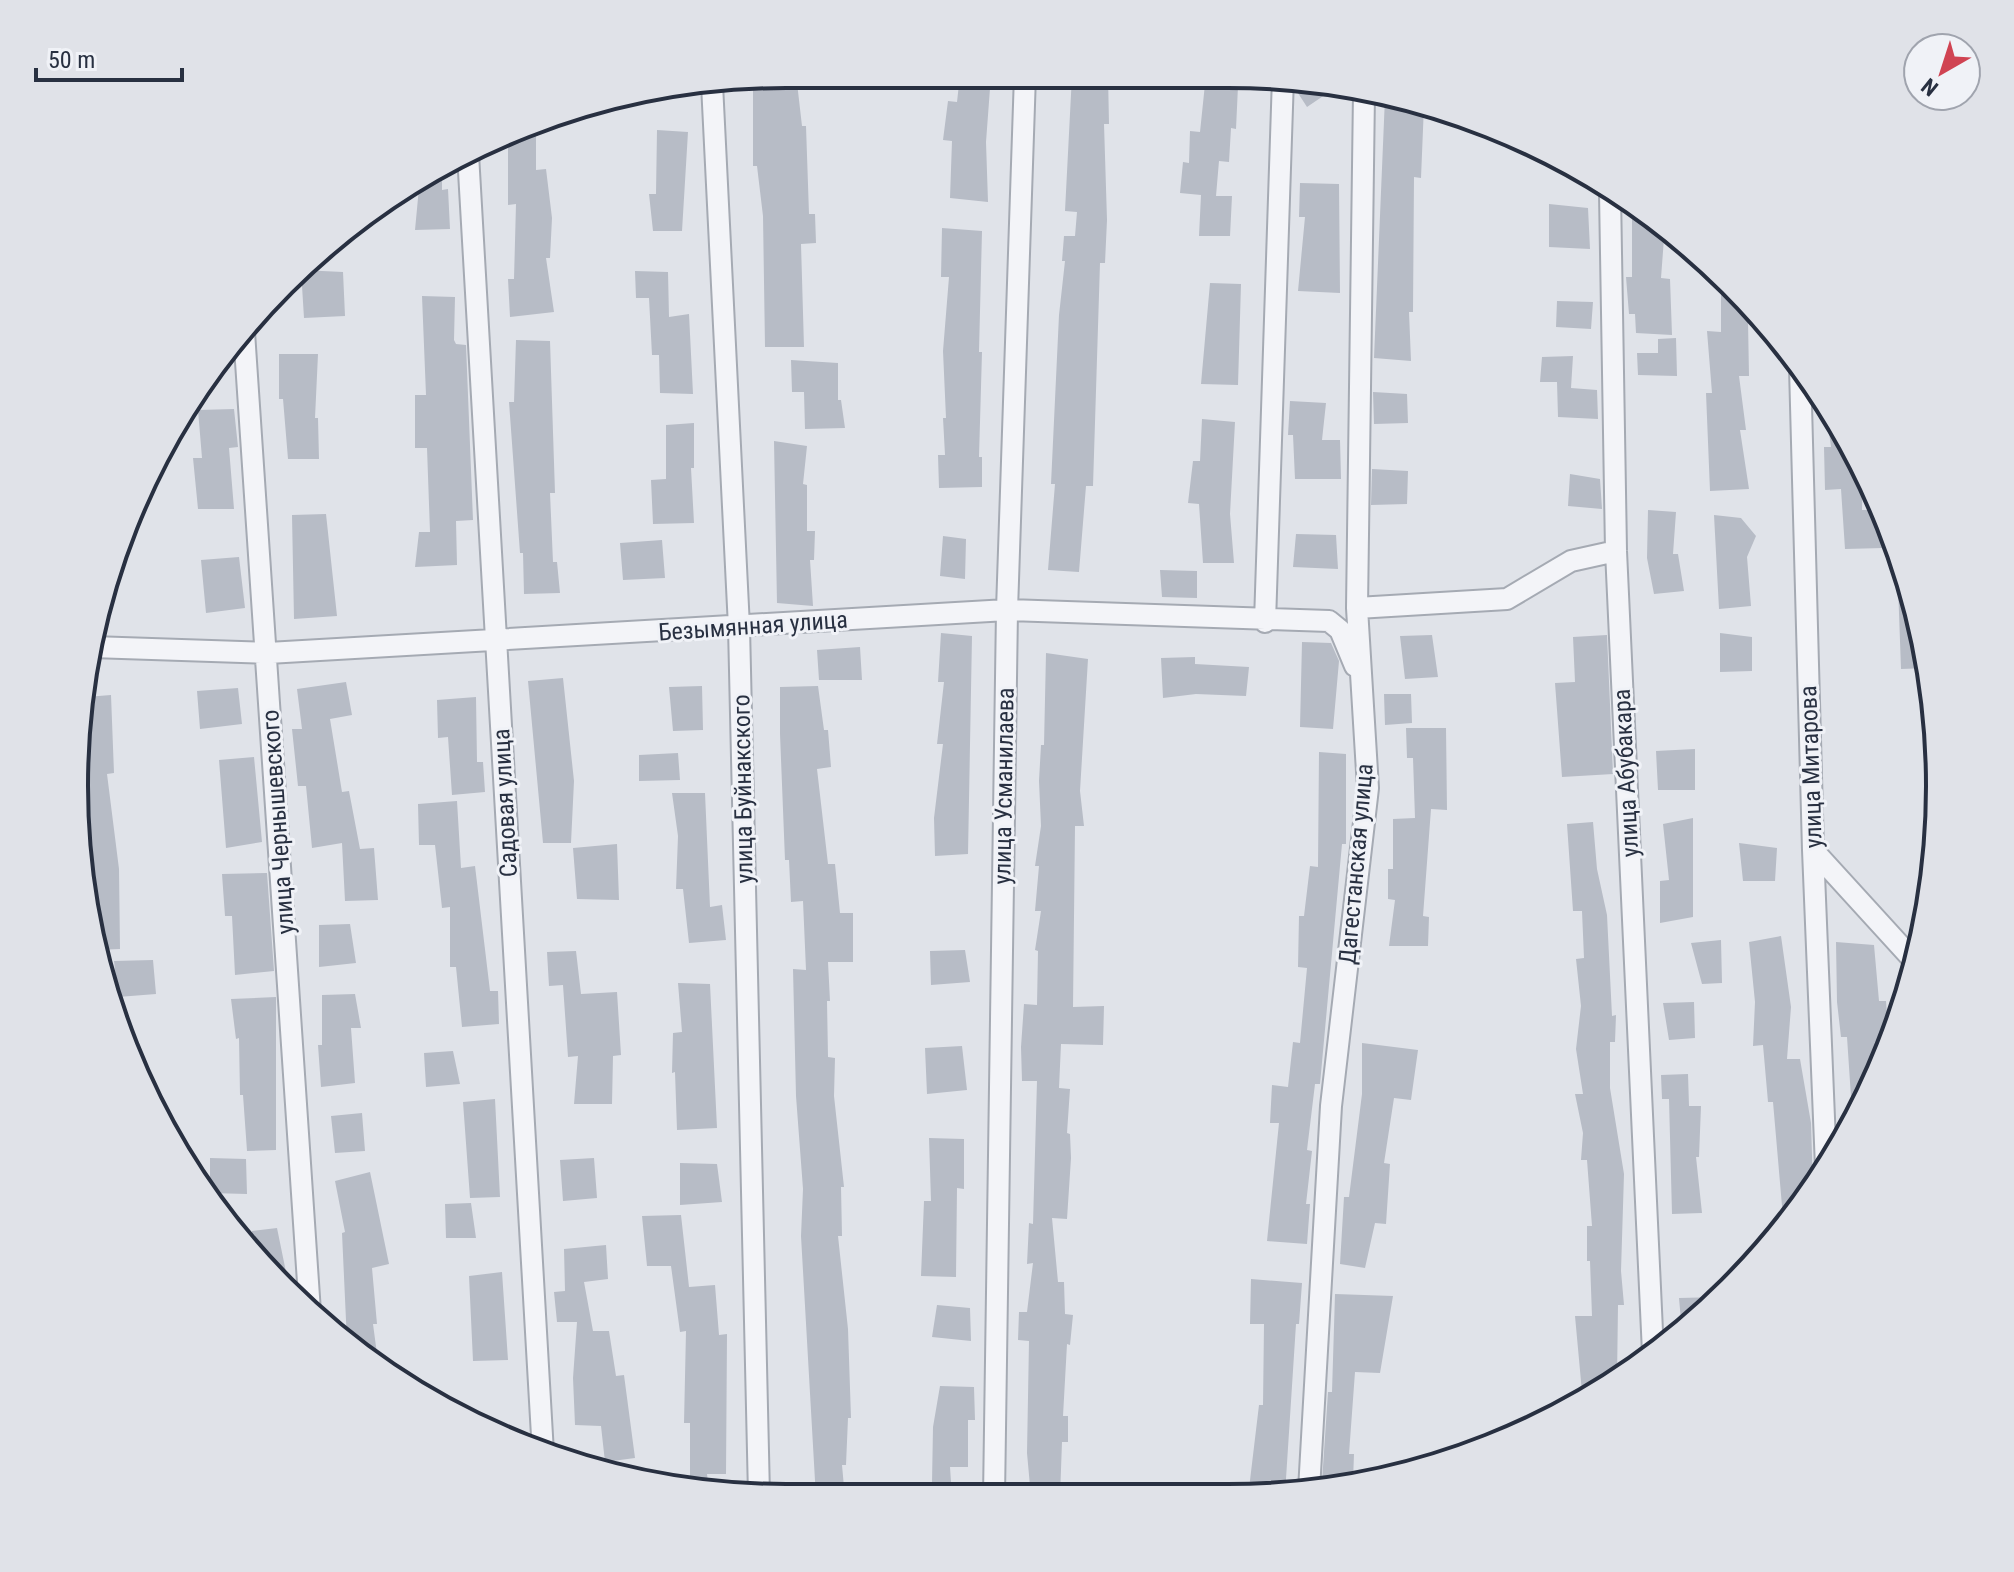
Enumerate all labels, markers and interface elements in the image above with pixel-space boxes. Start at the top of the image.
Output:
scale bar [36,32,182,82]
north arrow [1902,32,1982,112]
text: 50 m [48,46,95,74]
text: N [1917,73,1943,101]
street label: Безымянная улица [657,605,849,647]
street label: улица Митарова [1794,685,1828,849]
street label: улица Усманилаева [988,687,1020,885]
street label: улица Абубакара [1608,688,1644,858]
street label: улица Буйнакского [727,694,759,884]
street label: улица Чернышевского [256,709,300,935]
street label: Садовая улица [487,728,523,878]
street label: Дагестанская улица [1333,762,1379,966]

